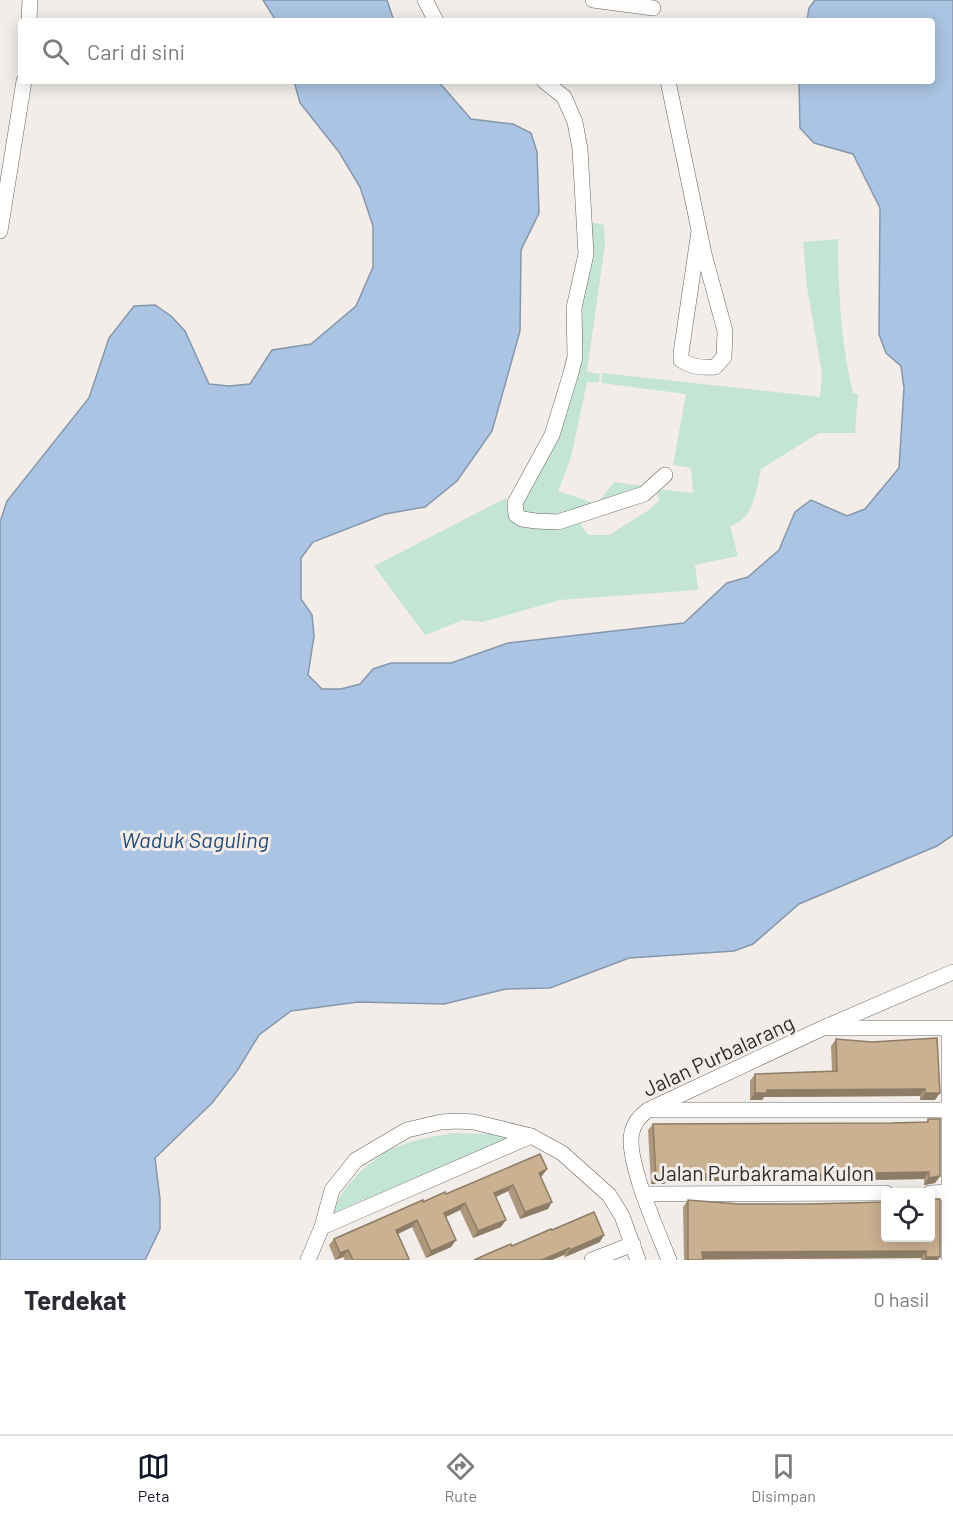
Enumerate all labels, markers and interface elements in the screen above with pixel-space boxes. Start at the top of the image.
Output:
search box [18,18,935,84]
icon: search [39,35,72,68]
text: Cari di sini [87,38,185,64]
water label: Waduk Saguling [121,826,269,852]
street label: Jalan Purbalarang [638,1009,798,1101]
street label: Jalan Purbakrama Kulon [654,1160,874,1185]
map controls [881,1188,935,1242]
button: locate [881,1188,935,1242]
text: Terdekat [24,1284,126,1315]
text: 0 hasil [873,1287,929,1311]
tab: Peta [137,1450,170,1505]
tab: Rute [444,1450,477,1505]
tab: Disimpan [751,1450,816,1505]

